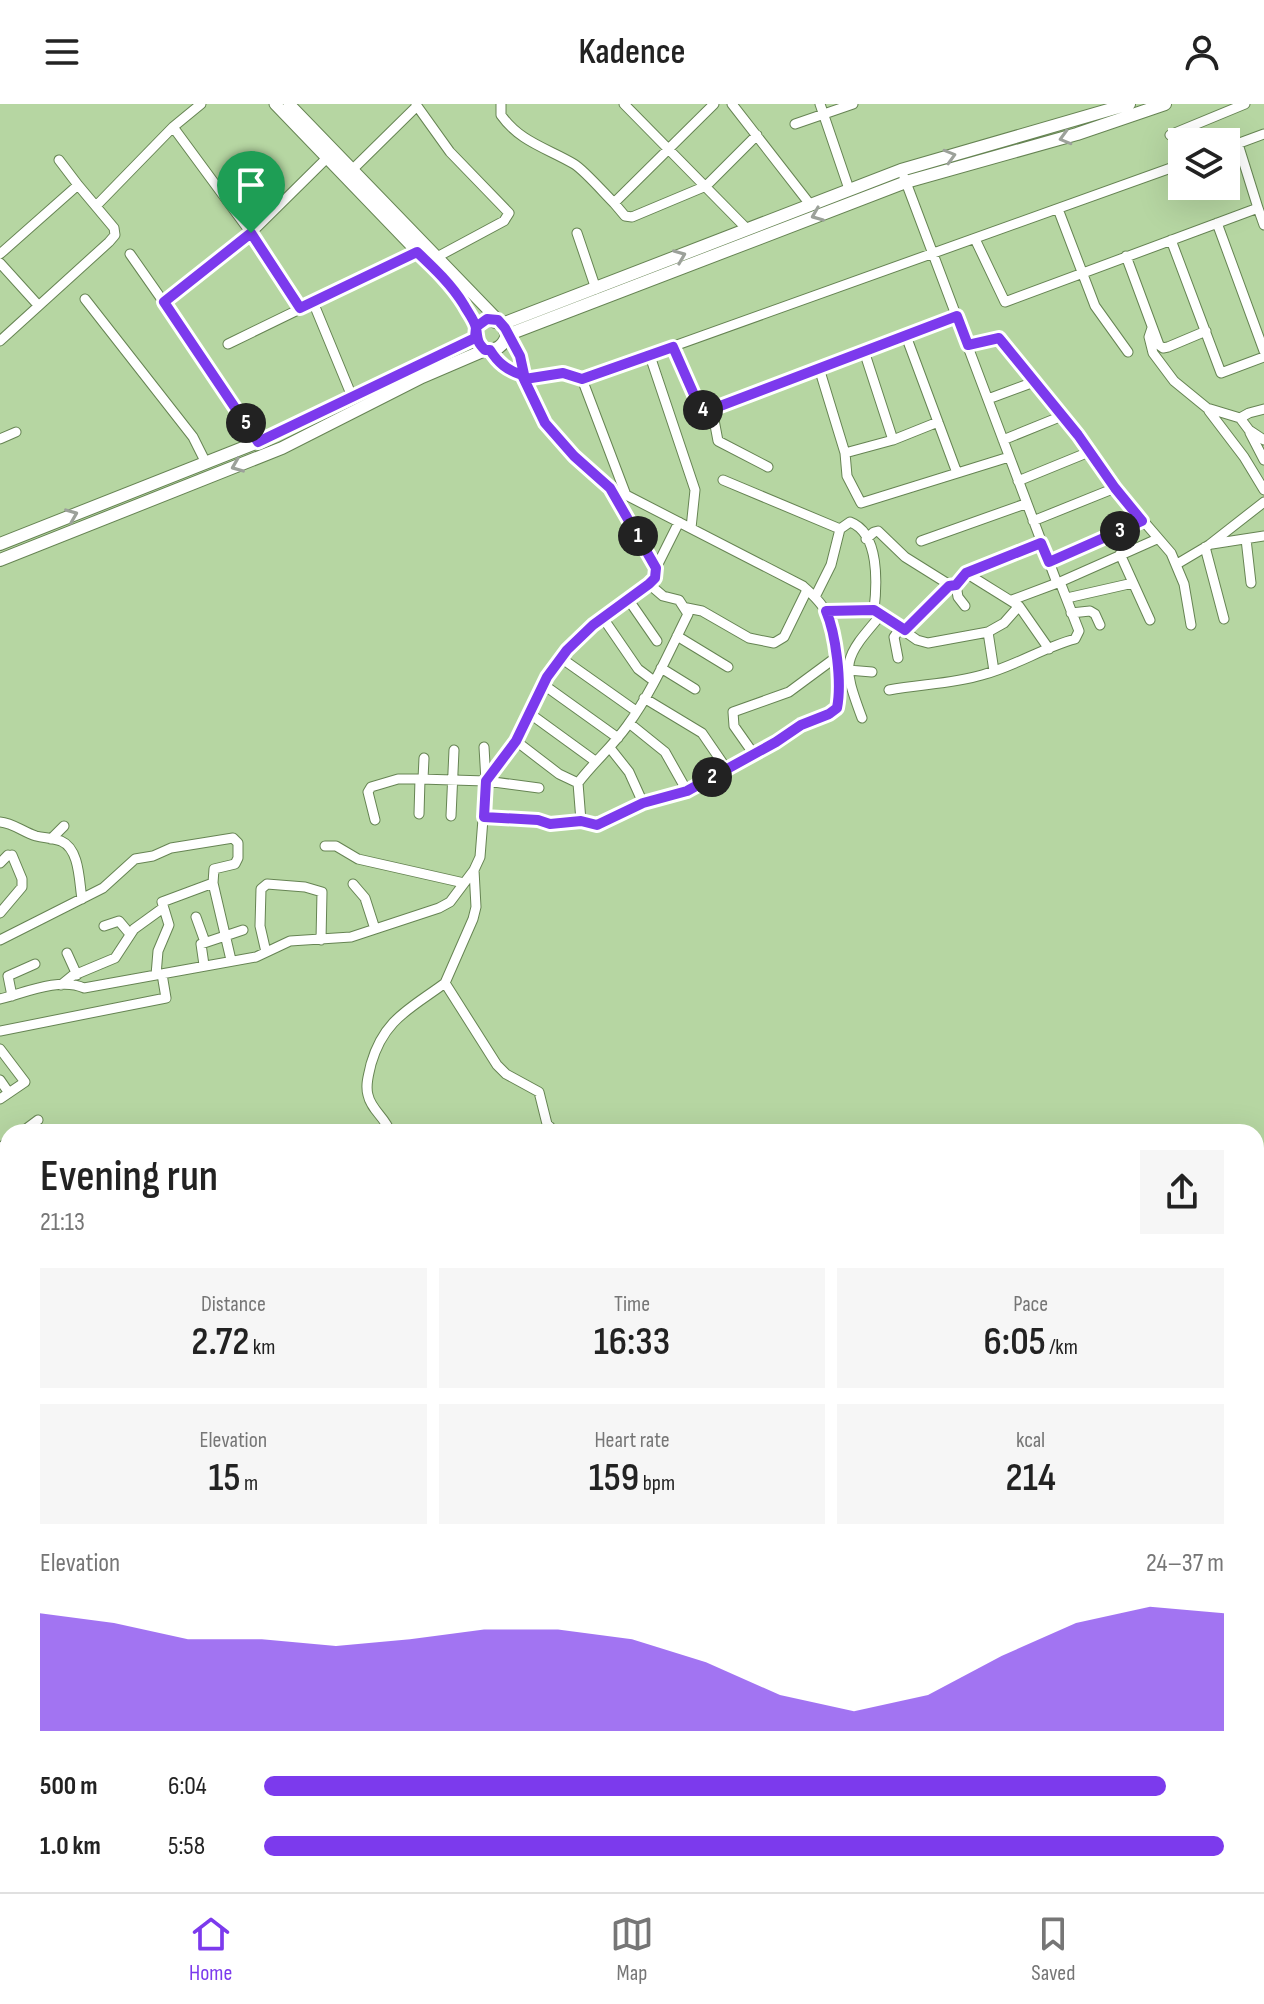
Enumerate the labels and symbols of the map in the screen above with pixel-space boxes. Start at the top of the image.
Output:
one-way arrow [1058,128,1072,145]
one-way arrow [942,149,956,166]
pin [217,151,285,233]
one-way arrow [811,206,825,222]
one-way arrow [672,249,686,266]
pin: 4 [683,390,723,430]
pin: 5 [226,403,266,443]
one-way arrow [231,456,245,472]
one-way arrow [64,509,78,525]
pin: 3 [1100,511,1140,551]
pin: 1 [618,516,658,556]
pin: 2 [692,757,732,797]

